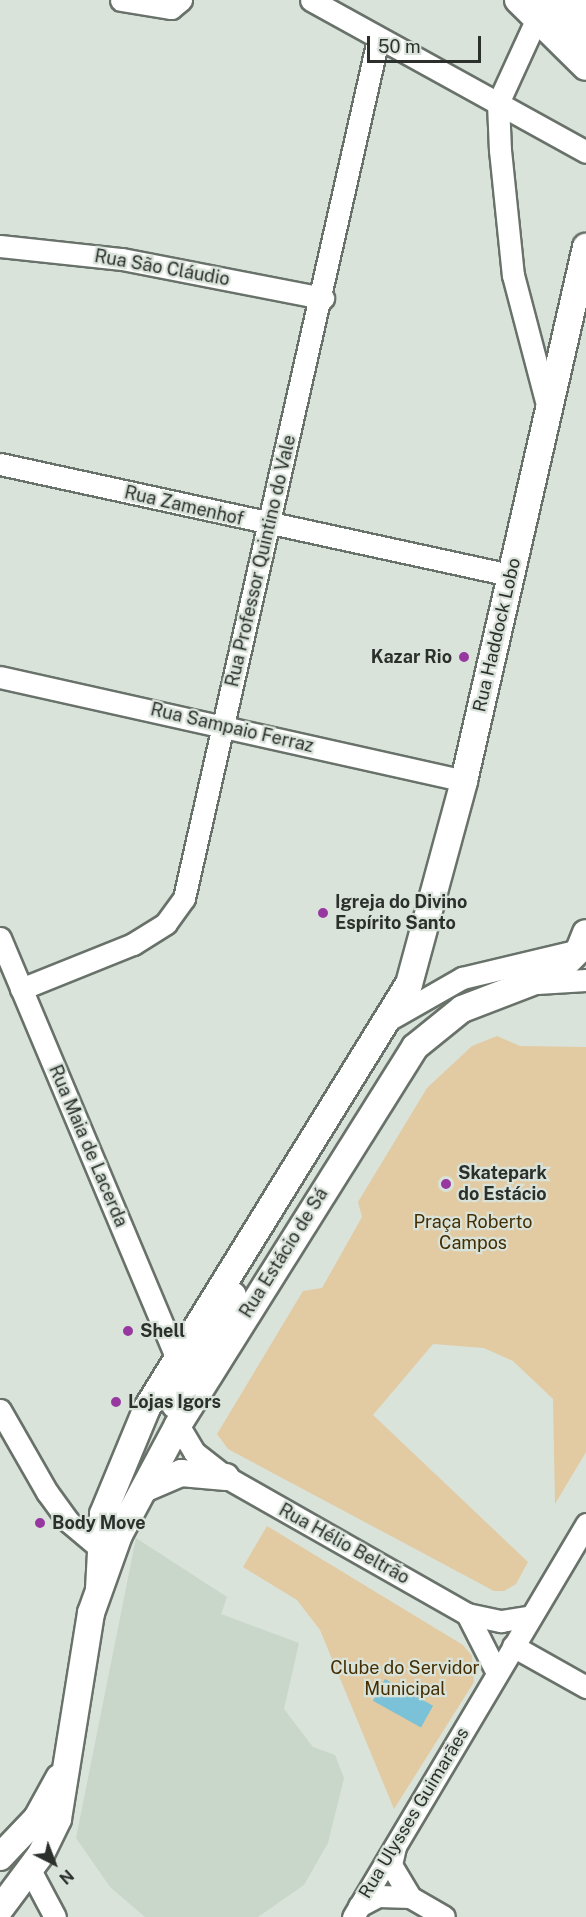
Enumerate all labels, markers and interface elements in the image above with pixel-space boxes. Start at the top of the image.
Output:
scale bar [370,24,484,62]
text: 50 m [378,36,421,57]
street label: Rua São Cláudio [93,245,231,291]
street label: Rua Professor Quintino do Vale [221,433,301,689]
street label: Rua Zamenhof [122,482,246,530]
street label: Rua Haddock Lobo [469,556,525,714]
place label: Kazar Rio [371,646,452,668]
marker: Kazar Rio [457,650,471,664]
street label: Rua Sampaio Ferraz [148,699,316,757]
place label: Igreja do Divino Espírito Santo [335,892,467,934]
marker: Igreja do Divino Espírito Santo [316,906,330,920]
street label: Rua Maia de Lacerda [44,1062,132,1230]
place label: Skatepark do Estácio [458,1163,547,1206]
marker: Skatepark do Estácio [439,1177,453,1191]
street label: Rua Estácio de Sá [235,1184,333,1322]
park label: Praça Roberto Campos [414,1212,532,1254]
place label: Shell [140,1320,185,1342]
marker: Shell [121,1324,135,1338]
place label: Lojas Igors [128,1391,221,1413]
marker: Lojas Igors [109,1395,123,1409]
street label: Rua Hélio Beltrão [275,1499,413,1589]
place label: Body Move [52,1512,146,1534]
marker: Body Move [33,1516,47,1530]
park label: Clube do Servidor Municipal [330,1658,480,1700]
street label: Rua Ulysses Guimarães [354,1724,474,1902]
north arrow [24,1833,84,1893]
text: N [55,1865,77,1888]

